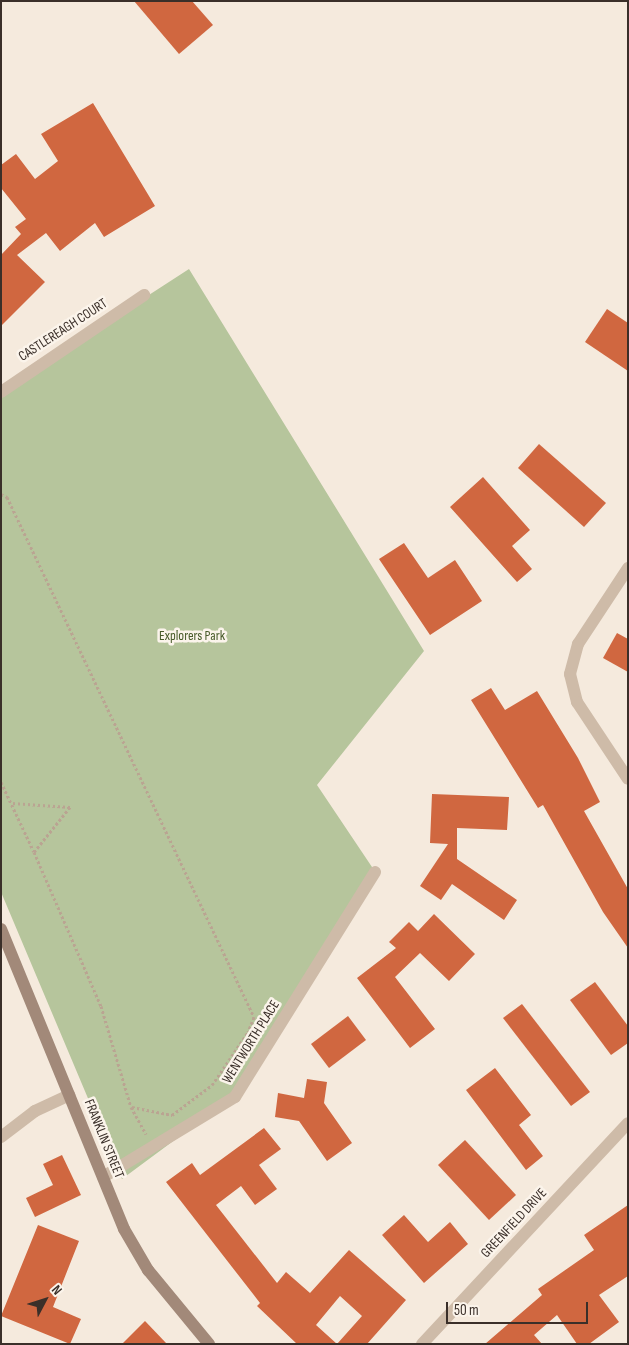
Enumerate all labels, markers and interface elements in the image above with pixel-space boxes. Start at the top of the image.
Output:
street label: CASTLEREAGH COURT [16,295,110,365]
park label: Explorers Park [159,628,225,644]
street label: WENTWORTH PLACE [219,997,283,1087]
street label: FRANKLIN STREET [80,1097,128,1181]
street label: GREENFIELD DRIVE [478,1185,550,1261]
north arrow [20,1275,70,1325]
text: N [48,1282,66,1298]
scale bar [449,1292,592,1324]
text: 50 m [454,1301,479,1320]

